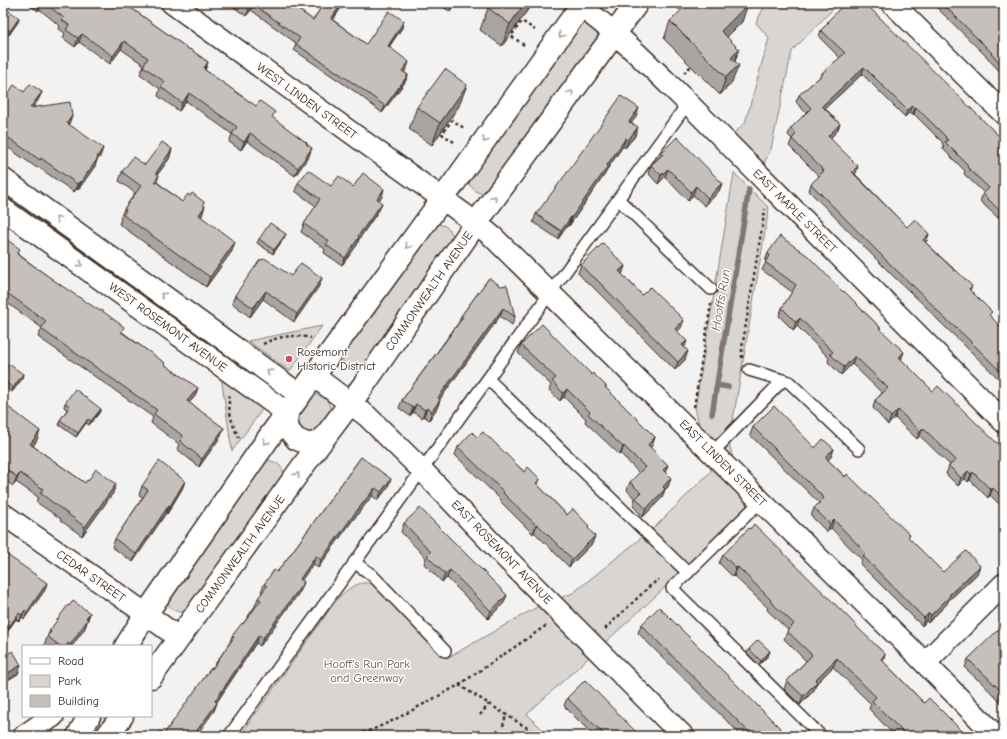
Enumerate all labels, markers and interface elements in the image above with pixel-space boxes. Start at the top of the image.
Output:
one-way arrow [558,31,566,38]
street label: WEST LINDEN STREET [254,60,360,143]
one-way arrow [566,90,574,97]
one-way arrow [482,136,489,143]
street label: EAST MAPLE STREET [750,166,840,256]
one-way arrow [489,195,497,202]
one-way arrow [56,217,63,224]
street label: COMMONWEALTH AVENUE [382,229,476,353]
one-way arrow [406,241,413,248]
one-way arrow [76,259,83,267]
water label: Hooffs Run [708,268,733,332]
street label: WEST ROSEMONT AVENUE [106,279,230,375]
one-way arrow [161,293,168,300]
place label: Rosemont Historic District [297,345,376,373]
marker: Rosemont Historic District [284,354,294,364]
one-way arrow [266,370,273,377]
street label: EAST LINDEN STREET [677,417,770,510]
one-way arrow [264,437,271,444]
one-way arrow [292,472,300,479]
street label: COMMONWEALTH AVENUE [192,492,288,616]
street label: EAST ROSEMONT AVENUE [449,497,555,607]
street label: CEDAR STREET [54,547,129,605]
legend [22,645,152,717]
text: Road [58,654,84,668]
park label: Hooff's Run Park and Greenway [324,657,410,685]
text: Park [58,674,81,688]
text: Building [58,694,99,708]

